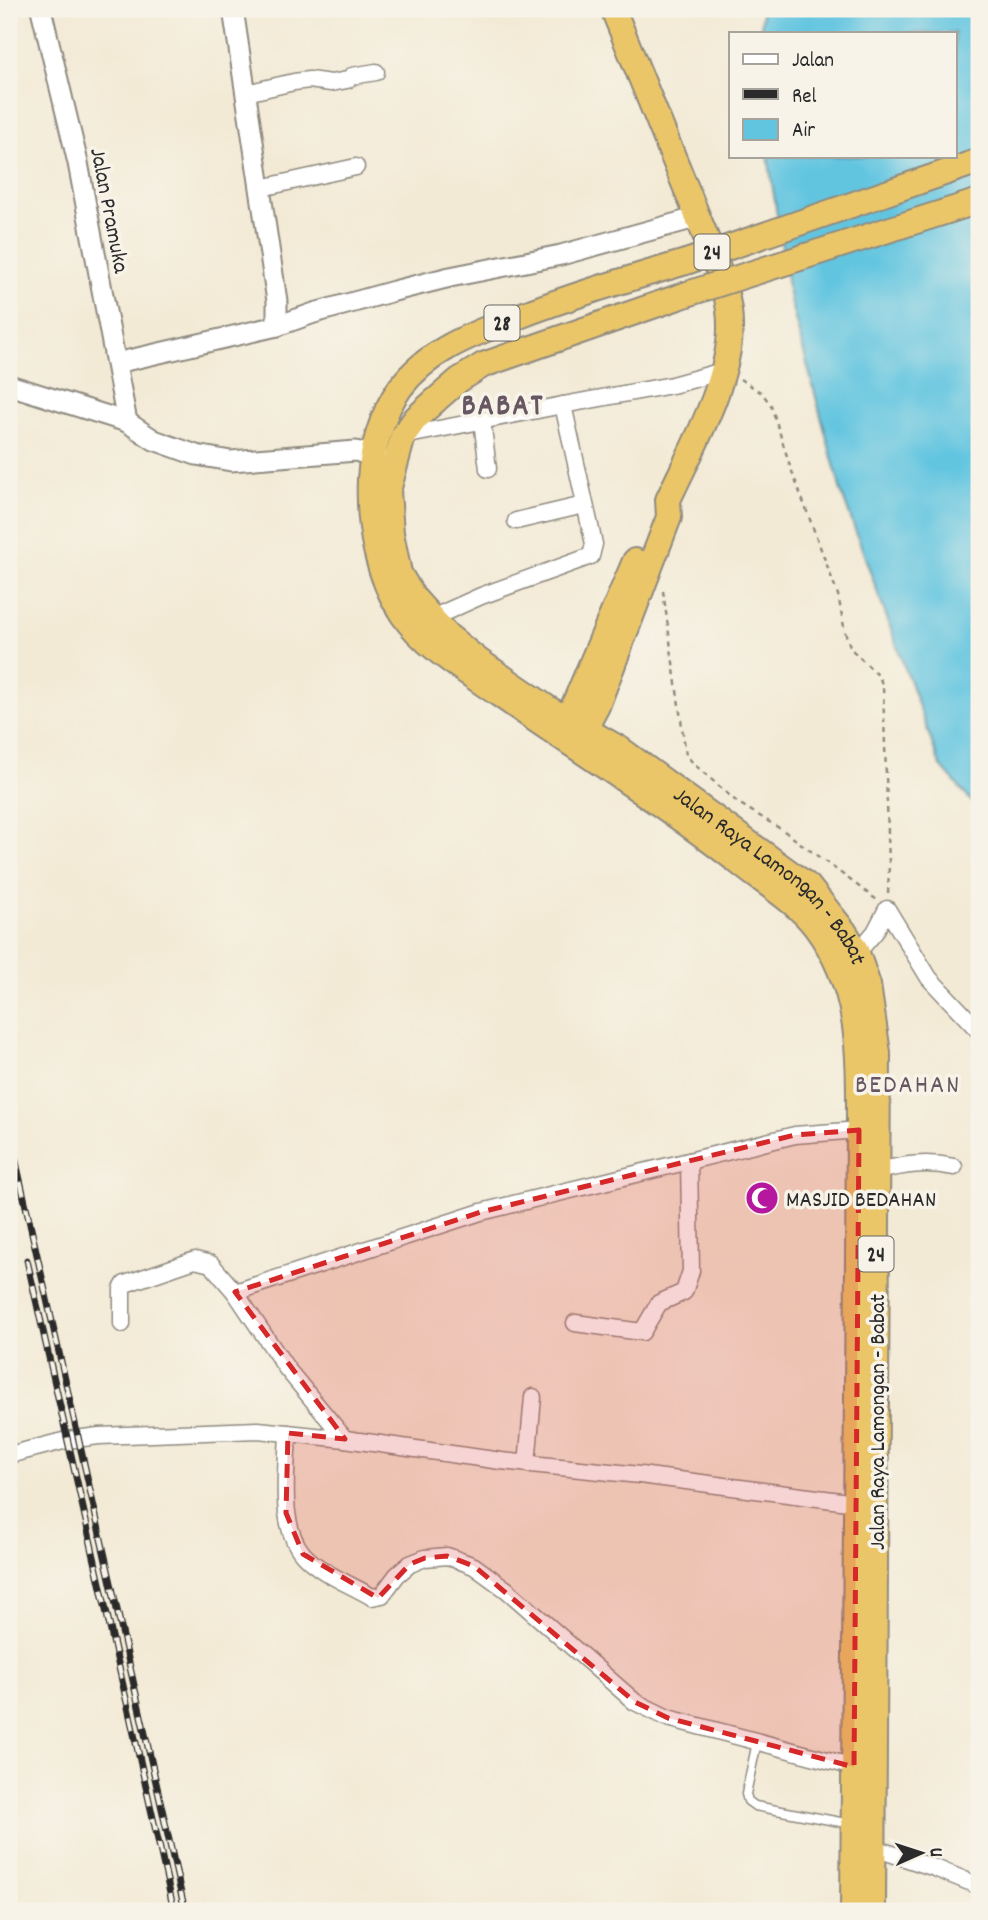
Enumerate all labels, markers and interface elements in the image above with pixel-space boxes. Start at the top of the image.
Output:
legend [729,32,956,158]
text: Jalan [792,47,834,77]
text: Rel [792,83,816,113]
text: Air [792,117,815,147]
street label: Jalan Pramuka [79,145,136,277]
road number: 24 [694,234,730,270]
road number: 28 [484,306,520,340]
district label: BABAT [461,387,545,430]
street label: Jalan Raya Lamongan - Babat [665,780,873,970]
district label: BEDAHAN [855,1068,961,1105]
mosque icon: MASJID BEDAHAN [743,1179,781,1217]
place label: MASJID BEDAHAN [786,1185,936,1218]
road number: 24 [858,1236,894,1272]
street label: Jalan Raya Lamongan - Babat [863,1294,896,1550]
north arrow [886,1818,956,1888]
text: U [921,1847,948,1858]

